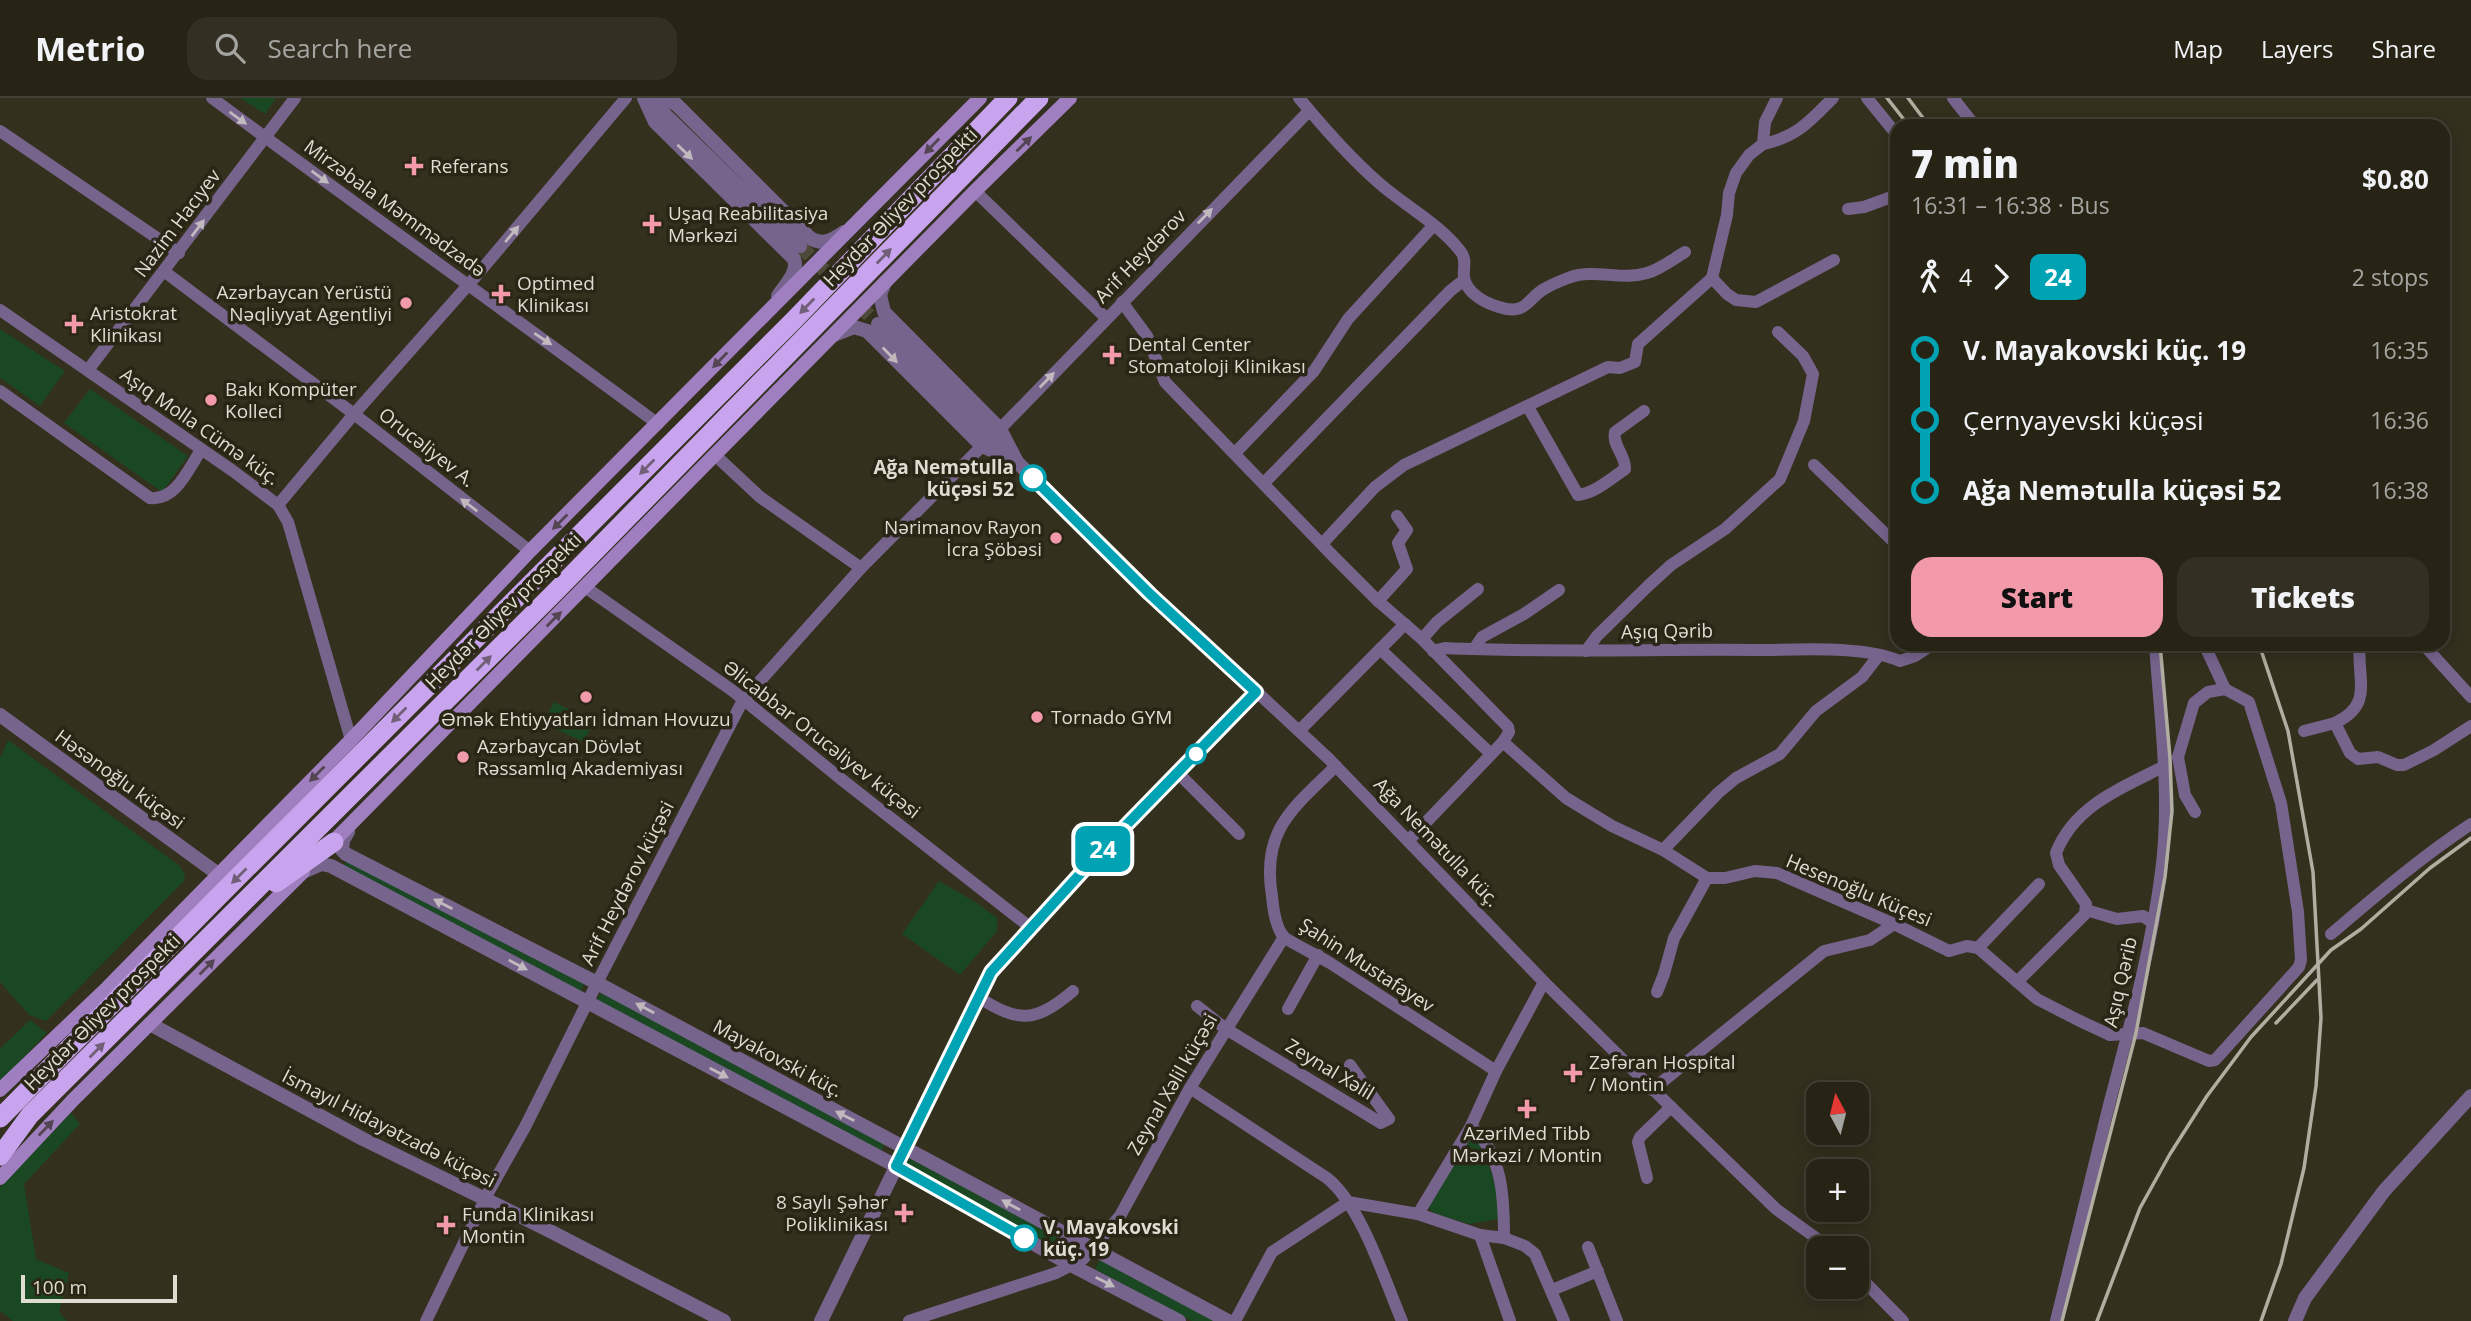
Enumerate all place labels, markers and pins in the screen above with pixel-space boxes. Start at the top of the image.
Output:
place label: Referans [430,153,509,179]
marker: Referans [404,156,424,176]
place label: Uşaq Reabilitasiya Mərkəzi [668,200,828,248]
marker: Uşaq Reabilitasiya Mərkəzi [642,214,662,234]
place label: Optimed Klinikası [517,270,595,318]
place label: Azərbaycan Yerüstü Nəqliyyat Agentliyi [217,279,392,327]
marker: Optimed Klinikası [491,284,511,304]
marker: Azərbaycan Yerüstü Nəqliyyat Agentliyi [398,295,414,311]
place label: Aristokrat Klinikası [90,300,177,348]
marker: Aristokrat Klinikası [64,314,84,334]
place label: Dental Center Stomatoloji Klinikası [1128,331,1306,379]
marker: Dental Center Stomatoloji Klinikası [1102,345,1122,365]
place label: Bakı Kompüter Kolleci [225,376,357,424]
marker: Bakı Kompüter Kolleci [203,392,219,408]
place label: Ağa Nemətulla küçəsi 52 [873,454,1014,502]
marker: Ağa Nemətulla küçəsi 52 [1020,465,1046,491]
place label: Nərimanov Rayon İcra Şöbəsi [884,514,1042,562]
marker: Nərimanov Rayon İcra Şöbəsi [1048,530,1064,546]
marker: Əmək Ehtiyyatları İdman Hovuzu [578,689,594,705]
place label: Tornado GYM [1051,704,1172,730]
place label: Əmək Ehtiyyatları İdman Hovuzu [441,706,731,732]
marker: Tornado GYM [1029,709,1045,725]
place label: Azərbaycan Dövlət Rəssamlıq Akademiyası [477,733,683,781]
unlabelled marker [1186,744,1206,764]
marker: Azərbaycan Dövlət Rəssamlıq Akademiyası [455,749,471,765]
place label: Zəfəran Hospital / Montin [1589,1049,1736,1097]
marker: Zəfəran Hospital / Montin [1563,1063,1583,1083]
marker: AzəriMed Tibb Mərkəzi / Montin [1517,1099,1537,1119]
place label: AzəriMed Tibb Mərkəzi / Montin [1452,1120,1602,1168]
place label: 8 Saylı Şəhər Poliklinikası [776,1189,888,1237]
place label: Funda Klinikası Montin [462,1201,594,1249]
marker: 8 Saylı Şəhər Poliklinikası [894,1203,914,1223]
place label: V. Mayakovski küç. 19 [1043,1214,1179,1262]
marker: Funda Klinikası Montin [436,1215,456,1235]
marker: V. Mayakovski küç. 19 [1011,1225,1037,1251]

